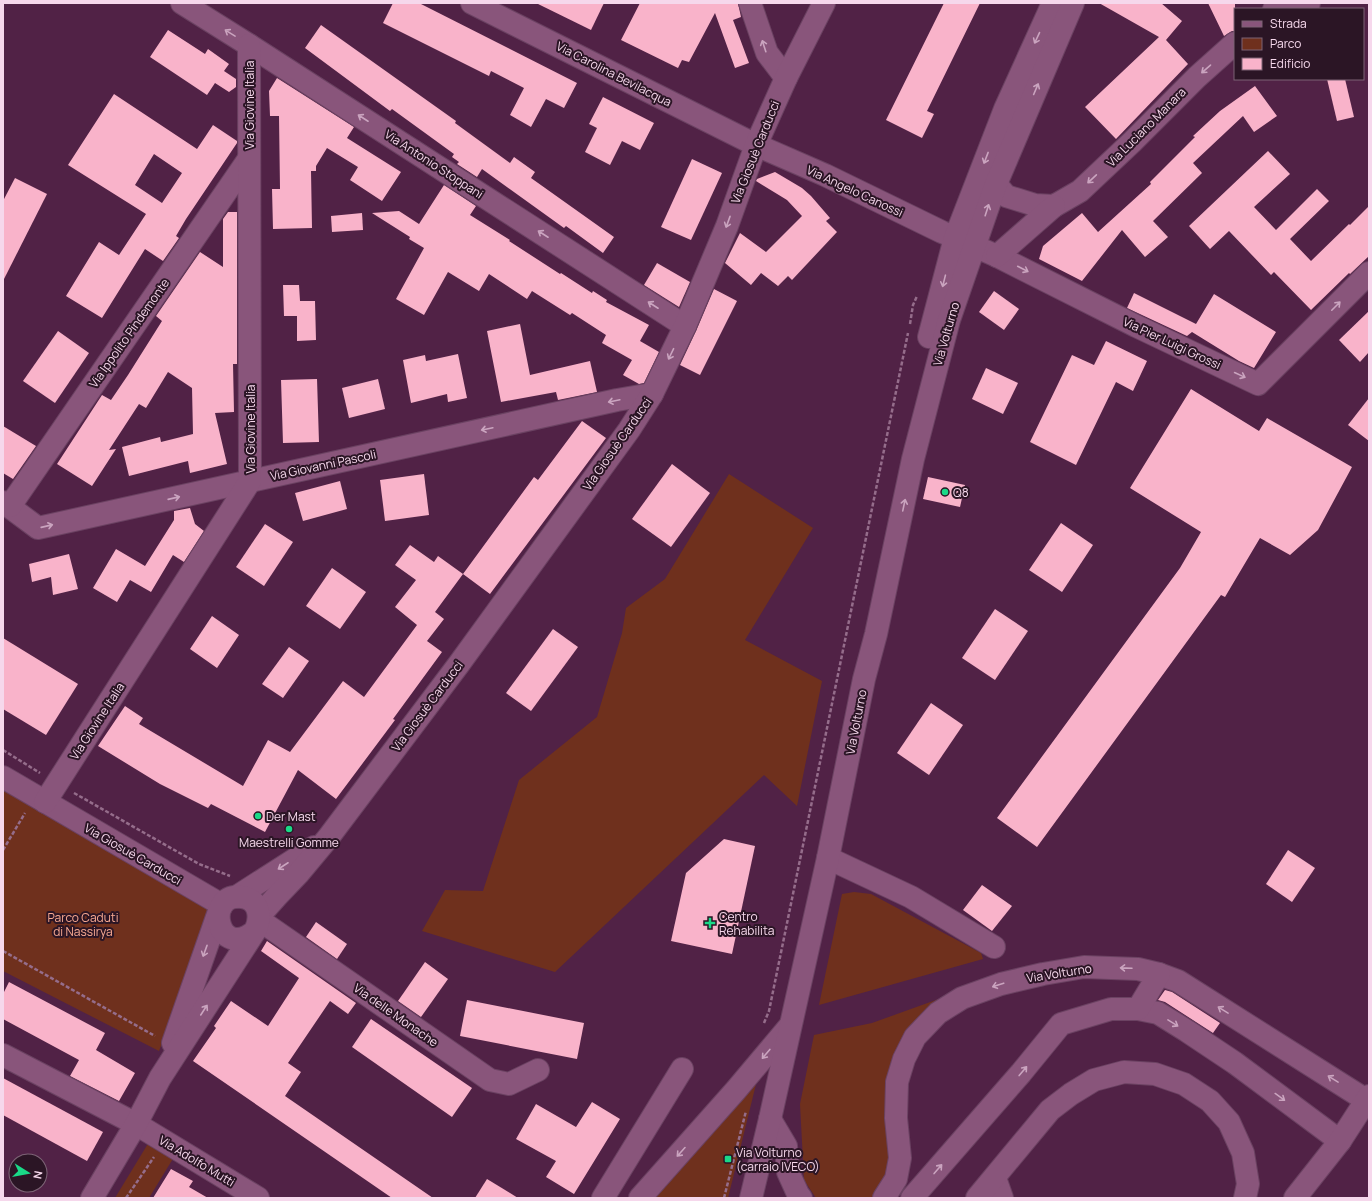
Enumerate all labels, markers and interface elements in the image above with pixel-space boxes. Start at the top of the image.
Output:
legend [1234,8,1364,80]
text: Strada [1270,15,1307,32]
one-way arrow [225,29,236,37]
one-way arrow [1033,32,1040,44]
text: Parco [1270,35,1301,52]
street label: Via Carolina Bevilacqua [553,38,675,110]
one-way arrow [760,39,767,52]
text: Edificio [1270,55,1310,72]
street label: Via Giovine Italia [241,61,258,149]
one-way arrow [1200,64,1211,73]
one-way arrow [1033,84,1040,96]
street label: Via Luciano Manara [1103,84,1189,170]
street label: Via Giosuè Carducci [727,98,783,206]
one-way arrow [358,114,369,123]
street label: Via Antonio Stoppani [381,126,487,202]
one-way arrow [981,151,989,163]
street label: Via Angelo Canossi [804,161,906,221]
one-way arrow [1088,174,1098,183]
one-way arrow [984,204,992,216]
one-way arrow [724,215,732,227]
one-way arrow [538,230,549,238]
one-way arrow [1017,266,1029,273]
one-way arrow [939,274,947,287]
street label: Via Ippolito Pindemonte [85,275,173,391]
one-way arrow [647,300,659,308]
street label: Via Volturno [929,300,963,368]
one-way arrow [1331,301,1341,311]
street label: Via Pier Luigi Grossi [1120,313,1224,373]
one-way arrow [667,348,675,360]
one-way arrow [1234,372,1246,379]
street label: Via Giovine Italia [242,385,259,473]
street label: Via Giosuè Carducci [579,394,655,494]
one-way arrow [608,397,621,405]
one-way arrow [480,425,493,433]
street label: Via Giovanni Pascoli [268,445,378,485]
place label: Q8 [953,484,969,501]
marker: Q8 [940,487,950,497]
one-way arrow [167,493,180,501]
one-way arrow [900,499,908,512]
one-way arrow [40,522,53,530]
street label: Via Giosuè Carducci [387,657,467,755]
street label: Via Giovine Italia [66,679,128,763]
street label: Via Volturno [841,688,871,756]
place label: Der Mast [266,808,316,825]
marker: Der Mast [253,811,263,821]
street label: Via Giosuè Carducci [81,819,185,889]
marker: Maestrelli Gomme [284,824,294,834]
place label: Maestrelli Gomme [239,834,339,851]
one-way arrow [277,862,289,870]
place label: Centro Rehabilita [719,908,774,939]
park label: Parco Caduti di Nassirya [48,909,118,940]
marker: Centro Rehabilita [704,917,716,929]
one-way arrow [201,944,209,956]
street label: Via Volturno [1025,959,1093,987]
one-way arrow [1120,965,1133,972]
street label: Via delle Monache [350,979,442,1051]
one-way arrow [992,982,1005,989]
one-way arrow [200,1005,208,1016]
one-way arrow [1218,1006,1229,1014]
one-way arrow [1167,1019,1179,1027]
one-way arrow [761,1049,771,1059]
one-way arrow [1018,1065,1027,1076]
one-way arrow [1327,1075,1339,1083]
one-way arrow [1274,1093,1285,1101]
street label: Via Adolfo Mutti [156,1132,238,1190]
place label: Via Volturno (carraio IVECO) [736,1144,820,1175]
one-way arrow [676,1147,685,1157]
north arrow [8,1153,48,1193]
marker: Via Volturno (carraio IVECO) [723,1154,733,1164]
one-way arrow [933,1163,942,1174]
text: N [30,1170,46,1180]

